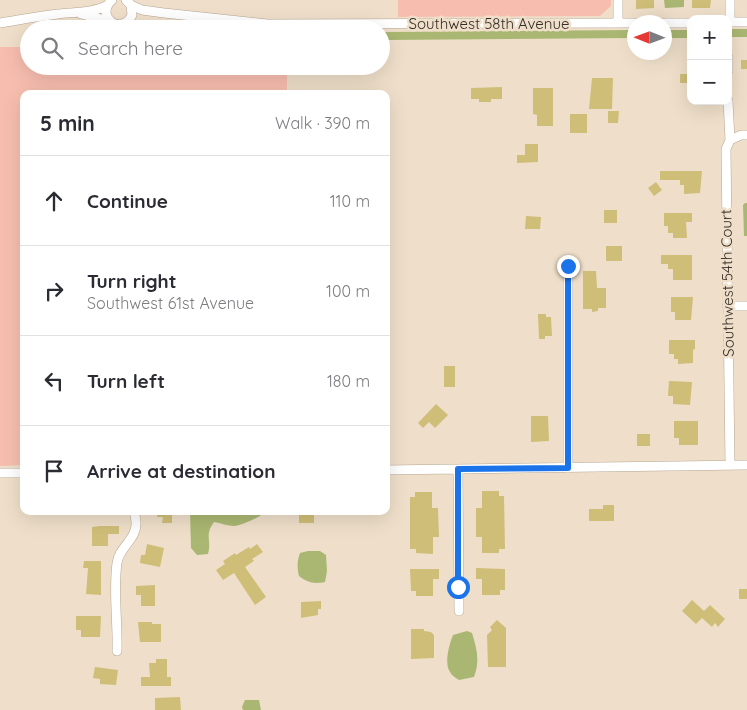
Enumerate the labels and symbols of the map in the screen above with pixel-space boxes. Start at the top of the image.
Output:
street label: Southwest 58th Avenue [409,14,569,33]
north arrow [627,15,672,60]
street label: Southwest 54th Court [716,209,738,357]
route end [557,255,580,278]
route start [447,576,470,599]

